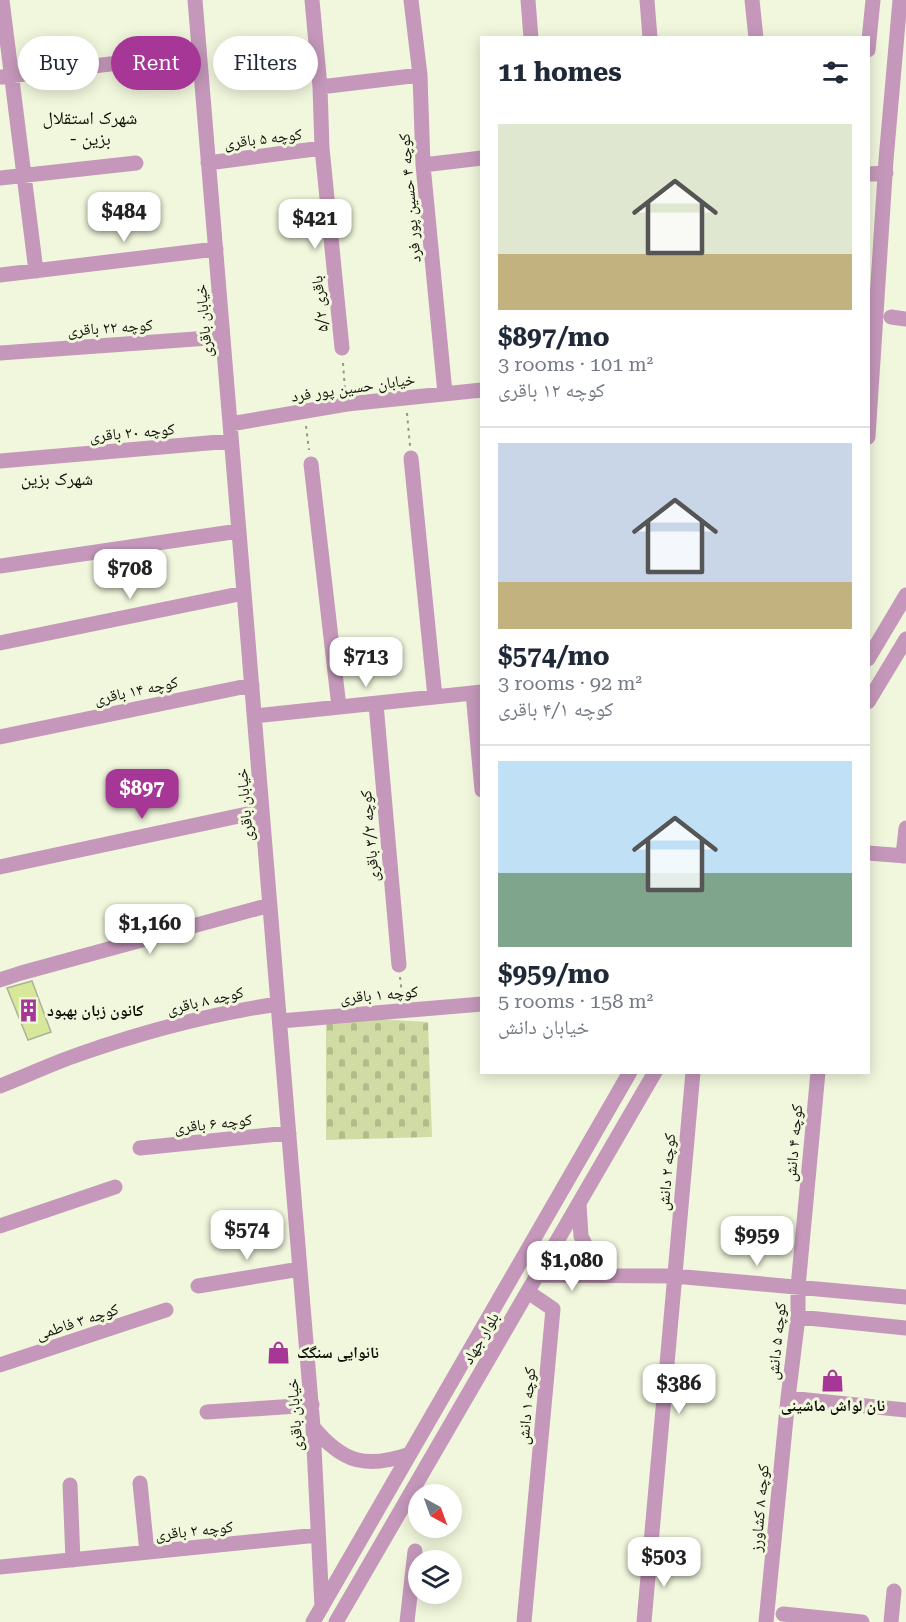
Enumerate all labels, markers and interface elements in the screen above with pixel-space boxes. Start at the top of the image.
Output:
chip: Buy [18,36,99,90]
chip: Rent [111,36,201,90]
chip: Filters [213,36,318,90]
icon: filters [819,56,852,89]
text: 11 homes [498,57,622,87]
district label: شهرک استقلال - بزین [43,107,137,150]
street label: کوچه ۵ باقری [223,124,304,154]
street label: کوچه ۴ حسین پور فرد [394,132,426,263]
icon: home [621,163,729,271]
pin: $484 [88,192,160,243]
text: $484 [102,199,146,223]
pin: $421 [279,199,351,250]
text: $421 [293,206,337,230]
street label: باقری ۵/۲ [307,275,333,333]
street label: خیابان باقری [191,283,217,358]
street label: کوچه ۲۲ باقری [67,315,154,341]
text: $897/mo [498,322,610,352]
text: 3 rooms · 101 m² [498,352,653,376]
street label: خیابان حسین پور فرد [290,369,416,407]
text: کوچه ۱۲ باقری [498,378,605,402]
street label: کوچه ۲۰ باقری [89,419,176,447]
district label: شهرک بزین [21,468,93,490]
icon: home [621,482,729,590]
pin: $708 [94,549,166,600]
text: $708 [108,556,152,580]
pin: $713 [330,637,402,688]
text: $574/mo [498,641,610,671]
text: $713 [344,644,388,668]
text: 3 rooms · 92 m² [498,671,642,695]
street label: کوچه ۱۴ باقری [92,672,180,710]
text: کوچه ۴/۱ باقری [498,697,613,721]
street label: خیابان باقری [232,767,258,842]
pin: $897 [106,769,178,820]
text: $897 [120,776,164,800]
street label: کوچه ۳/۲ باقری [356,789,384,883]
icon: home [621,800,729,908]
pin: $1,160 [101,904,199,955]
text: $1,160 [119,911,181,935]
text: $959/mo [498,959,610,989]
street label: کوچه ۸ باقری [165,982,246,1020]
street label: کوچه ۱ باقری [339,982,419,1008]
text: 5 rooms · 158 m² [498,989,653,1013]
building icon: کانون زبان بهبود [16,997,42,1023]
place label: کانون زبان بهبود [47,1001,144,1020]
text: خیابان دانش [498,1015,589,1039]
street label: کوچه ۴ دانش [781,1103,807,1183]
street label: کوچه ۶ باقری [173,1110,253,1138]
street label: کوچه ۲ دانش [654,1132,680,1212]
pin: $574 [211,1210,283,1261]
pin: $959 [721,1216,793,1267]
text: $574 [225,1217,269,1241]
text: $959 [735,1223,779,1247]
pin: $1,080 [523,1241,621,1292]
text: $1,080 [541,1248,603,1272]
street label: کوچه ۳ فاطمی [33,1299,122,1345]
street label: کوچه ۵ دانش [763,1301,791,1381]
street label: بلوار جهاد [458,1309,503,1368]
shop icon: نانوایی سنگک [266,1339,292,1365]
place label: نانوایی سنگک [297,1343,379,1362]
pin: $386 [643,1364,715,1415]
street label: کوچه ۱ دانش [514,1366,540,1446]
shop icon: نان لواش ماشينى [820,1367,846,1393]
text: $386 [657,1371,701,1395]
street label: خیابان باقری [282,1378,308,1452]
place label: نان لواش ماشينى [781,1396,885,1415]
street label: کوچه ۸ کشاورز [746,1463,773,1554]
north arrow [408,1484,462,1538]
map controls [408,1484,462,1604]
street label: کوچه ۲ باقری [154,1517,234,1545]
pin: $503 [628,1537,700,1588]
text: $503 [642,1544,686,1568]
button: layers [408,1550,462,1604]

